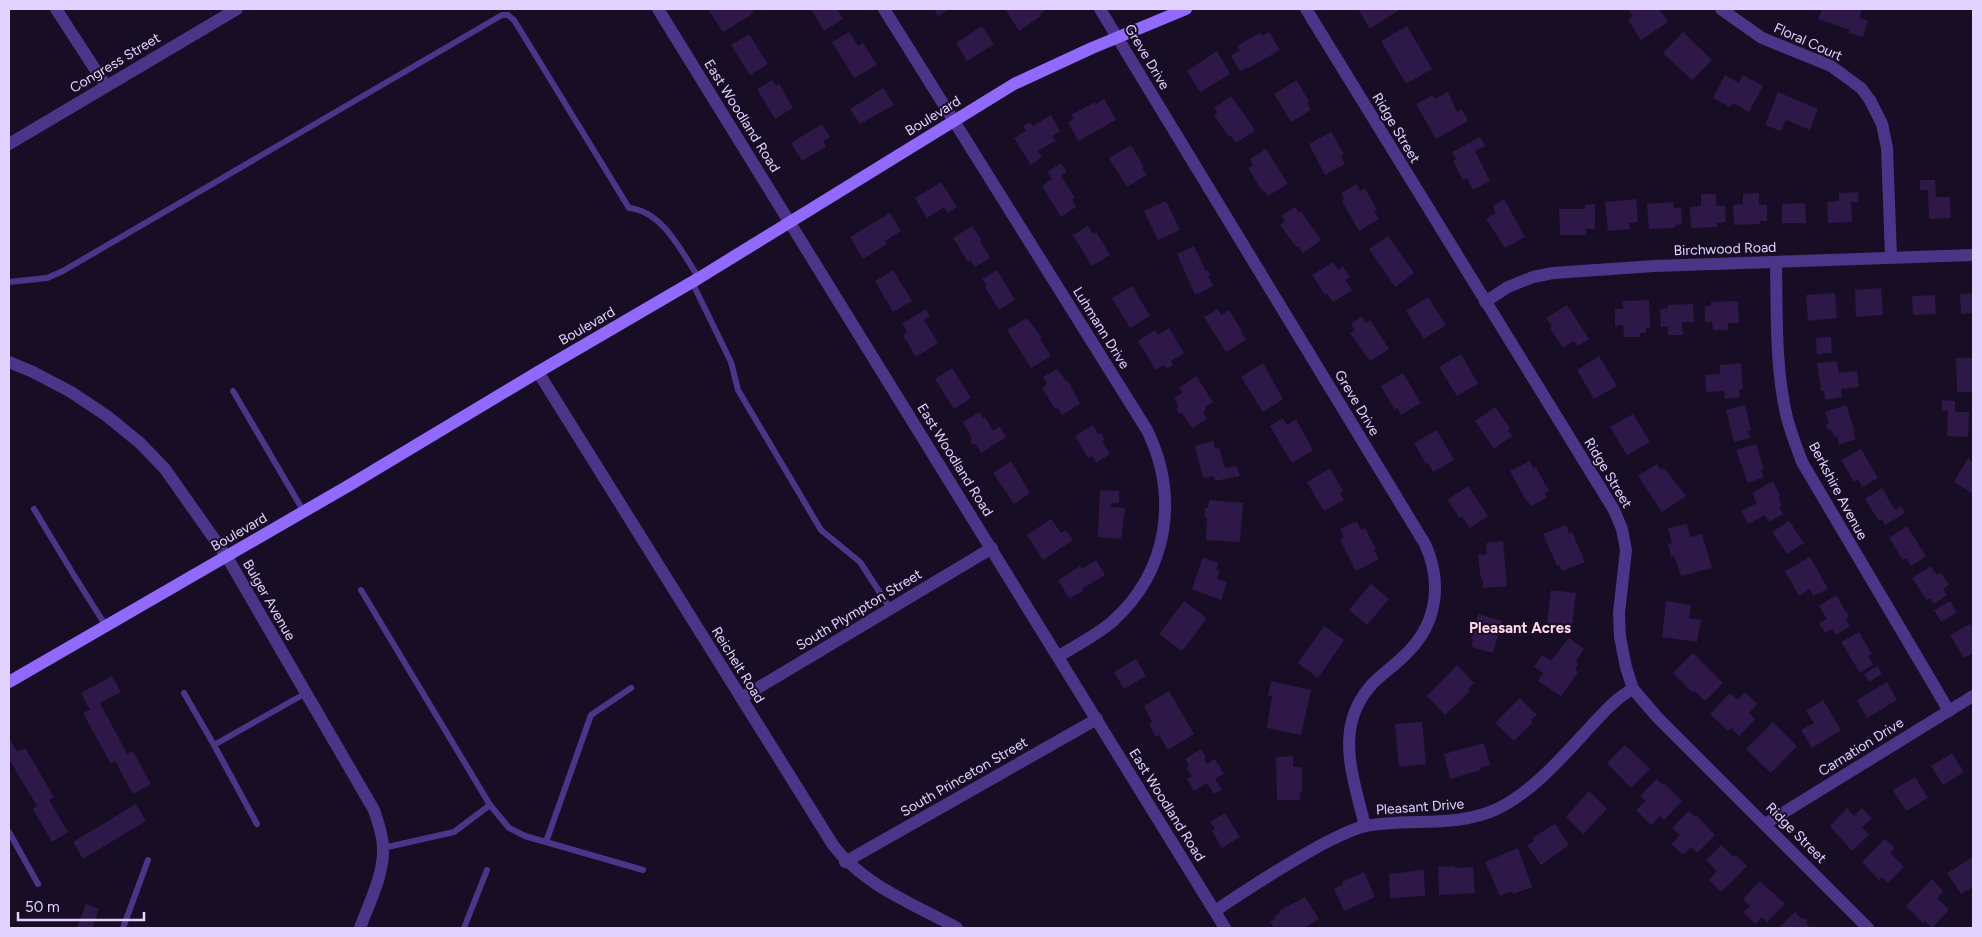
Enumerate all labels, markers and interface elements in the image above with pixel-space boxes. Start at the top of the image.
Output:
street label: Floral Court [1771,19,1845,65]
street label: Greve Drive [1121,21,1173,93]
street label: Congress Street [67,29,163,97]
street label: East Woodland Road [700,56,784,176]
street label: Ridge Street [1368,90,1424,166]
street label: Boulevard [902,92,964,140]
street label: Birchwood Road [1673,239,1777,259]
street label: Luhmann Drive [1069,284,1133,372]
street label: Boulevard [556,303,618,349]
street label: Greve Drive [1331,367,1383,439]
street label: East Woodland Road [913,400,997,520]
street label: Ridge Street [1580,435,1636,511]
street label: Berkshire Avenue [1805,439,1871,543]
street label: Boulevard [208,509,270,555]
street label: Bulger Avenue [239,556,299,644]
street label: South Plympton Street [793,566,925,654]
district label: Pleasant Acres [1469,619,1571,637]
street label: Reichelt Road [708,624,768,706]
street label: Carnation Drive [1815,714,1907,780]
street label: South Princeton Street [897,734,1031,820]
street label: East Woodland Road [1125,745,1209,865]
street label: Pleasant Drive [1375,795,1465,819]
street label: Ridge Street [1762,799,1830,867]
scale bar [18,890,144,922]
text: 50 m [25,898,60,916]

